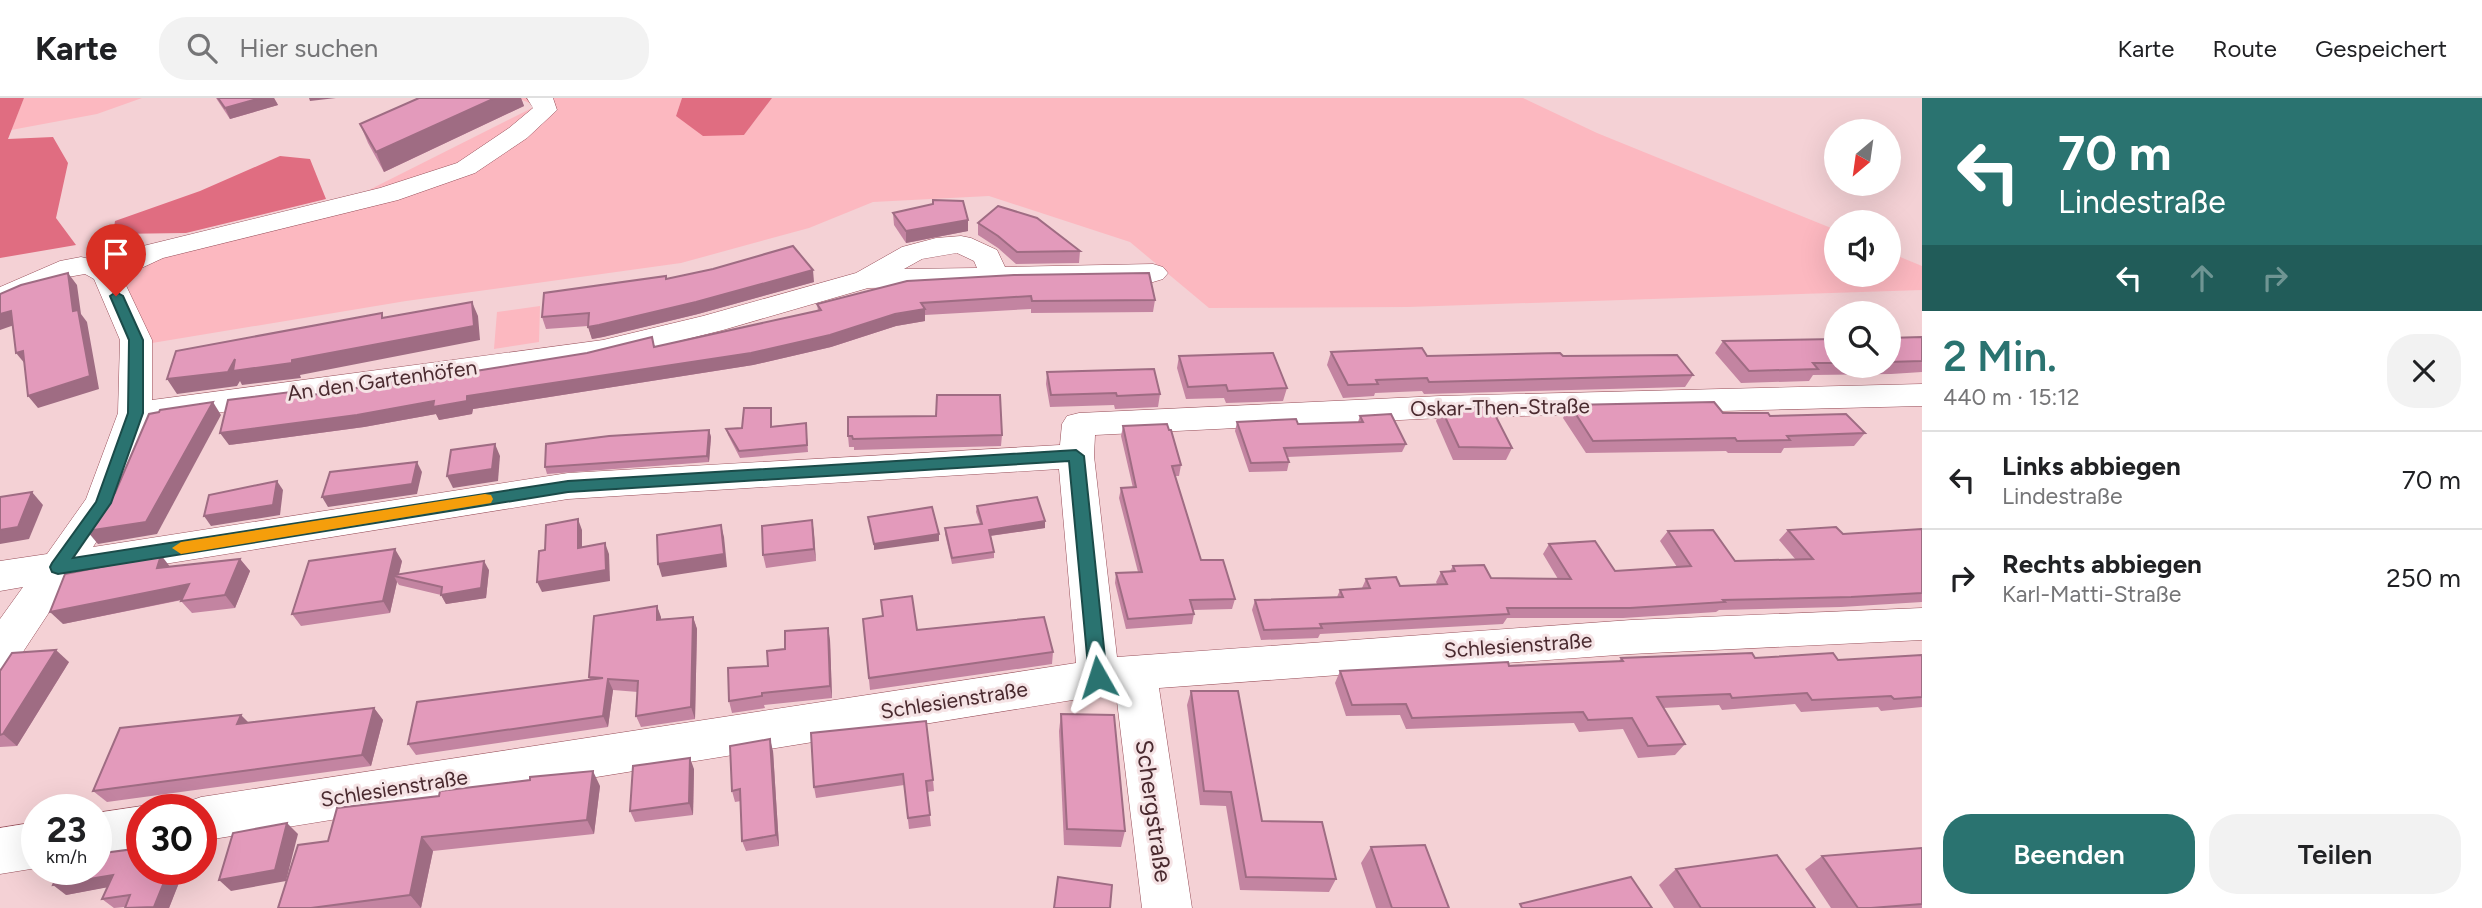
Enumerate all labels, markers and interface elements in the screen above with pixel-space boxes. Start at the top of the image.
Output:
search box [159,17,649,80]
text: Karte [35,29,117,68]
icon: search [183,29,221,67]
text: Hier suchen [239,32,378,64]
text: Karte [2118,34,2174,63]
text: Route [2212,34,2277,63]
text: Gespeichert [2315,34,2447,63]
north arrow [1824,119,1900,196]
map controls [1824,119,1901,378]
text: 70 m [2058,123,2171,182]
icon: left [1943,126,2034,217]
text: Lindestraße [2058,183,2226,221]
button: sound [1824,210,1901,287]
pin [86,224,146,296]
icon: arrive [97,235,135,273]
icon: left [2110,259,2148,297]
icon: ahead [2183,259,2221,297]
icon: right [2256,259,2294,297]
button: search [1824,301,1901,378]
text: 2 Min. [1943,331,2057,382]
button: close [2387,334,2461,408]
street label: An den Gartenhöfen [285,354,479,406]
text: 440 m · 15:12 [1943,383,2080,411]
street label: Oskar-Then-Straße [1410,393,1590,421]
text: Links abbiegen [2002,450,2181,482]
icon: left [1943,461,1981,499]
text: 70 m [2402,464,2461,496]
text: Lindestraße [2002,482,2123,510]
text: Rechts abbiegen [2002,548,2202,580]
icon: right [1943,559,1981,597]
text: 250 m [2386,562,2461,594]
text: Karl-Matti-Straße [2002,580,2181,608]
street label: Schlesienstraße [1443,627,1593,663]
position arrow [1061,640,1135,714]
street label: Schlesienstraße [879,676,1029,724]
street label: Schergstraße [1130,738,1178,884]
street label: Schlesienstraße [319,764,469,812]
speed limit sign: 30 [126,794,217,885]
text: 23 [47,809,86,851]
button: Beenden [1943,814,2195,894]
button: Teilen [2209,814,2461,894]
text: km/h [46,846,87,868]

